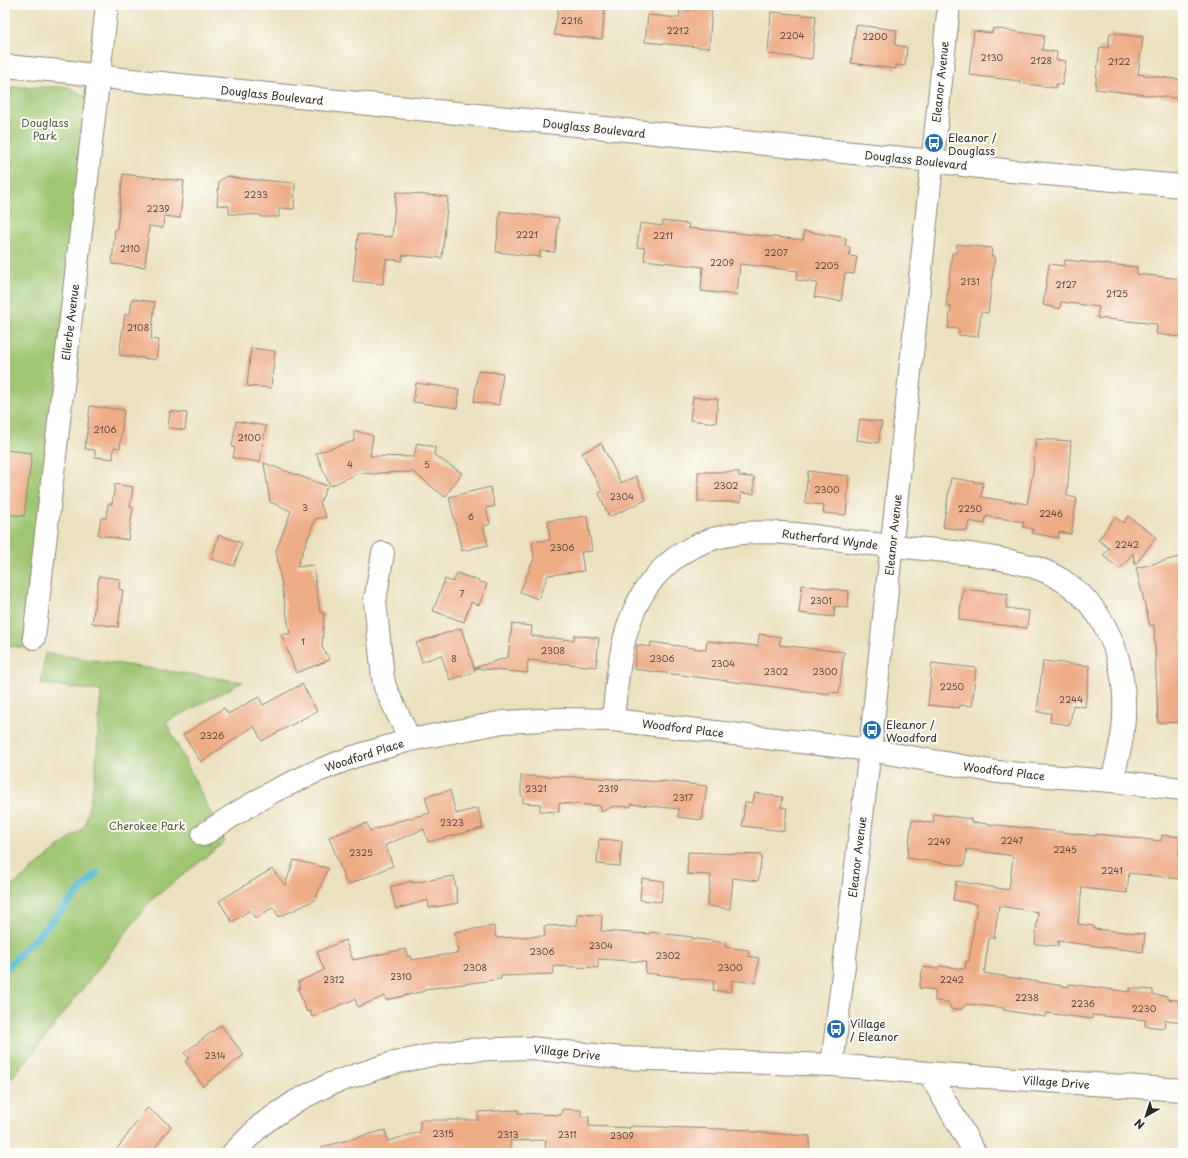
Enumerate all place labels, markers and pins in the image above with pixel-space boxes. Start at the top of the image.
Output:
place label: Eleanor / Douglass [948,129,997,159]
bus stop icon: Eleanor / Douglass [923,132,945,154]
place label: Eleanor / Woodford [886,716,937,746]
bus stop icon: Eleanor / Woodford [861,719,883,741]
place label: Village / Eleanor [850,1015,899,1045]
bus stop icon: Village / Eleanor [825,1018,847,1040]

